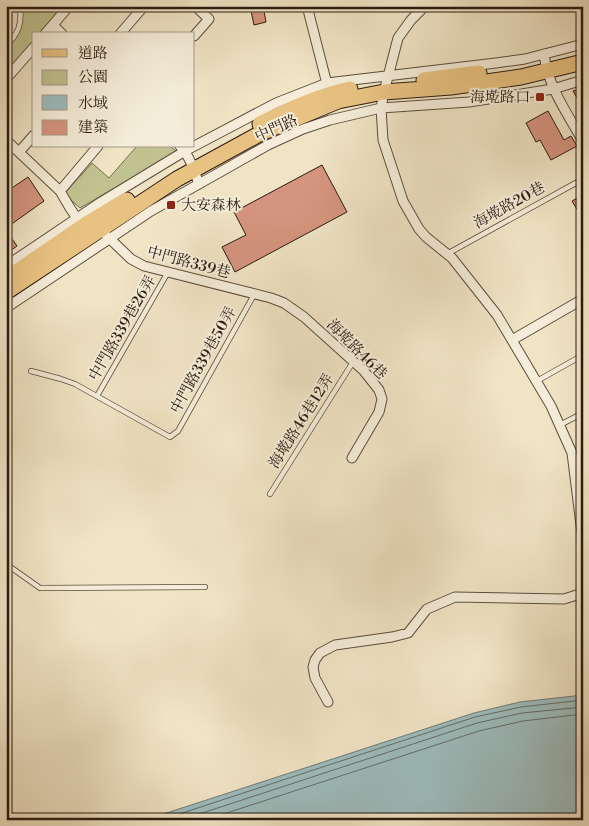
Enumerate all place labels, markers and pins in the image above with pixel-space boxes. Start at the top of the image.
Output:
place label: 海墘路口 [470,88,530,107]
marker: 海墘路口 [534,91,546,103]
place label: 大安森林 [181,196,241,215]
marker: 大安森林 [165,199,177,211]

